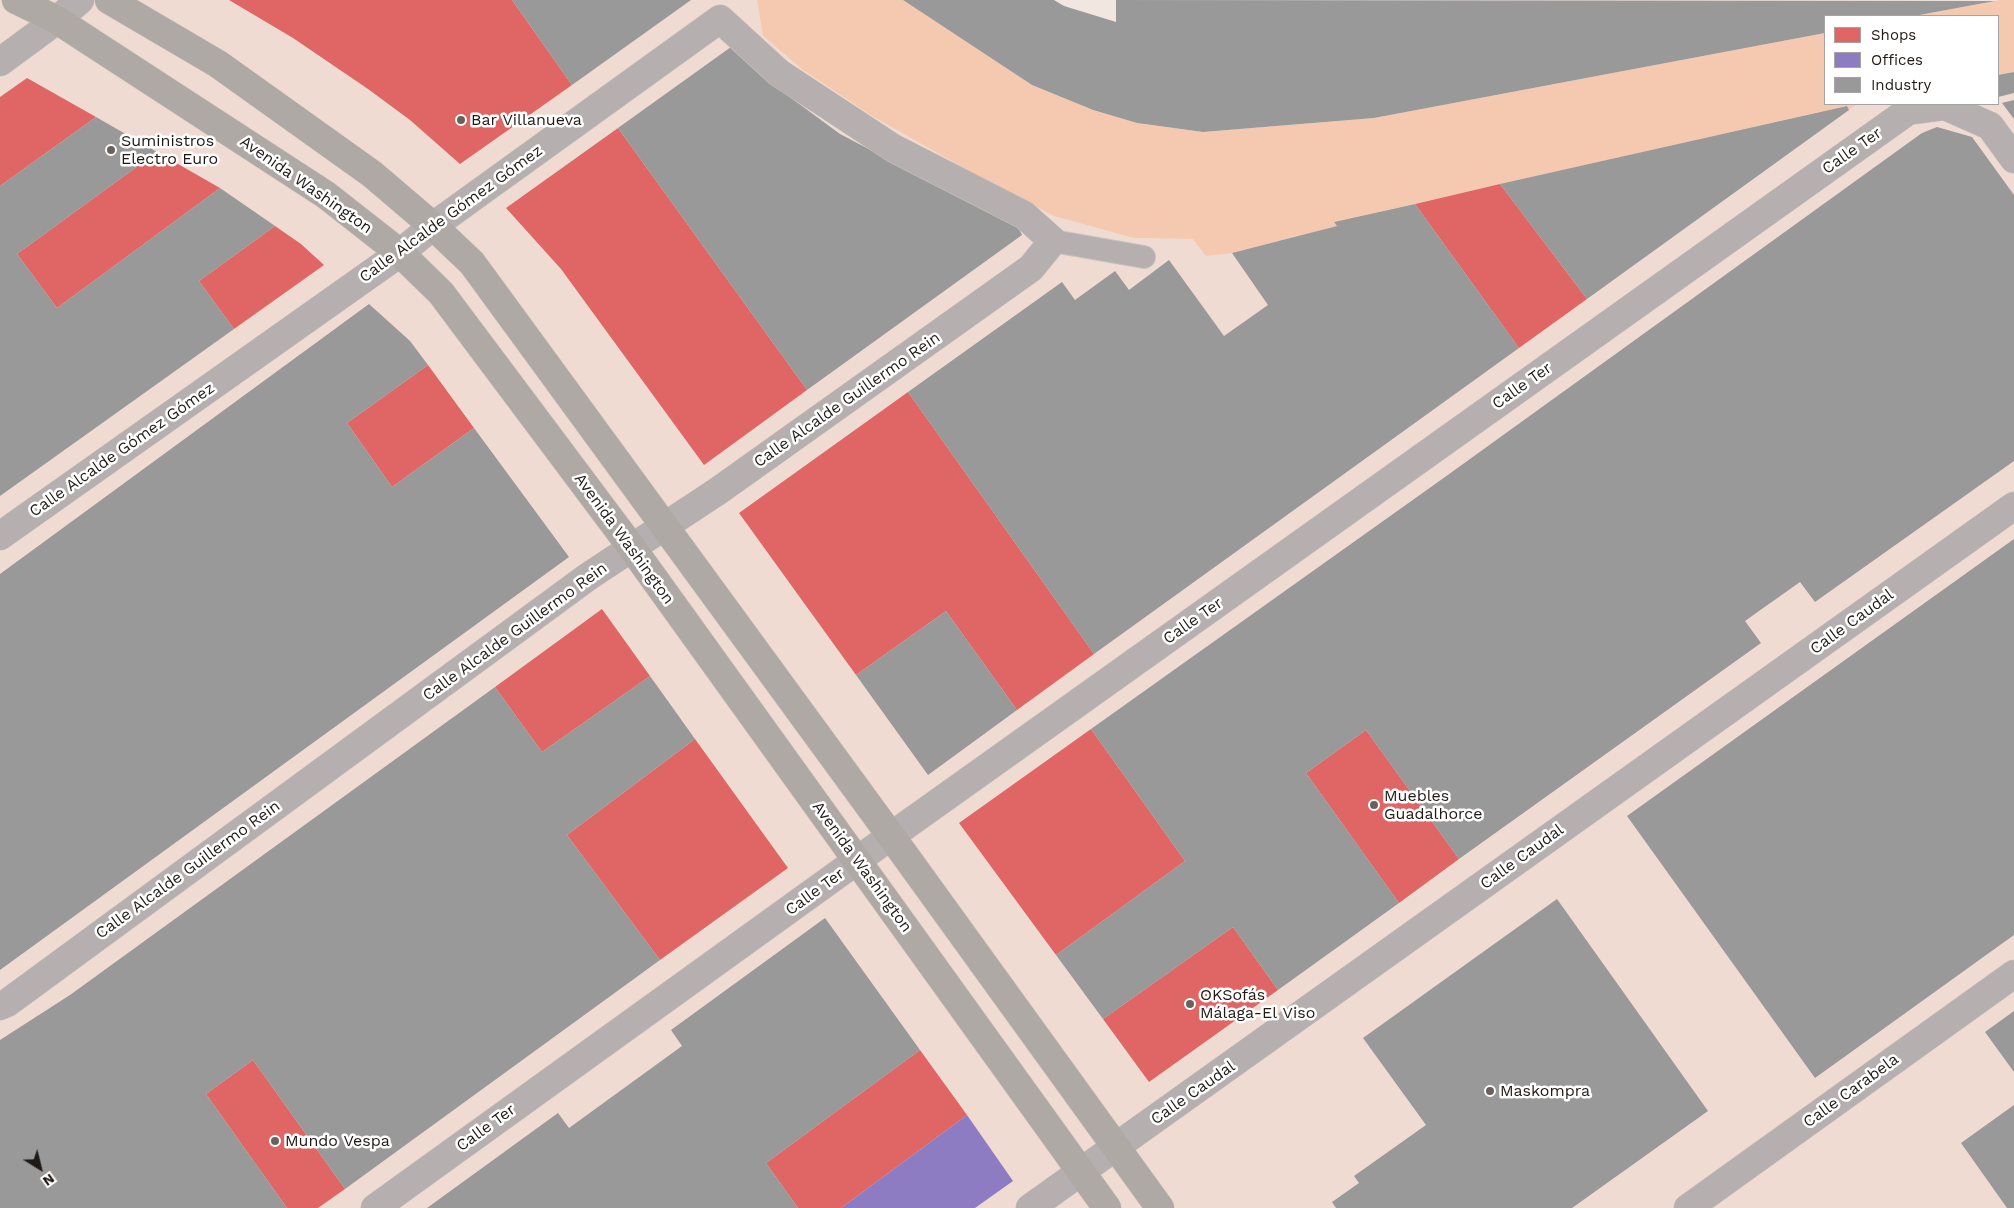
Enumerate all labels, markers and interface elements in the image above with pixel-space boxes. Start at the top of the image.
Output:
legend [1824,15,1999,105]
text: Shops [1871,26,1916,44]
text: Offices [1871,51,1923,69]
text: Industry [1871,76,1931,94]
place label: Bar Villanueva [471,110,582,130]
marker: Bar Villanueva [455,114,467,126]
street label: Calle Ter [1819,124,1885,178]
place label: Suministros Electro Euro [121,131,218,169]
street label: Avenida Washington [236,132,376,238]
street label: Calle Alcalde Gómez Gómez [356,141,546,287]
marker: Suministros Electro Euro [105,144,117,156]
street label: Calle Alcalde Guillermo Rein [750,328,944,472]
street label: Calle Ter [1489,359,1555,413]
street label: Calle Alcalde Gómez Gómez [26,379,218,521]
street label: Avenida Washington [570,470,678,608]
street label: Calle Alcalde Guillermo Rein [419,559,611,705]
street label: Calle Caudal [1807,585,1897,659]
street label: Calle Ter [1160,594,1226,648]
place label: Muebles Guadalhorce [1384,786,1482,824]
street label: Calle Alcalde Guillermo Rein [92,797,284,943]
street label: Avenida Washington [808,798,916,936]
marker: Muebles Guadalhorce [1368,799,1380,811]
street label: Calle Caudal [1477,820,1567,894]
street label: Calle Ter [782,864,848,920]
place label: OKSofás Málaga-El Viso [1200,985,1315,1023]
marker: OKSofás Málaga-El Viso [1184,998,1196,1010]
street label: Calle Carabela [1800,1050,1902,1132]
street label: Calle Caudal [1147,1057,1239,1129]
place label: Maskompra [1500,1081,1590,1101]
marker: Maskompra [1484,1085,1496,1097]
street label: Calle Ter [453,1100,519,1156]
place label: Mundo Vespa [285,1131,390,1151]
marker: Mundo Vespa [269,1135,281,1147]
north arrow [15,1143,65,1193]
text: N [40,1171,58,1190]

